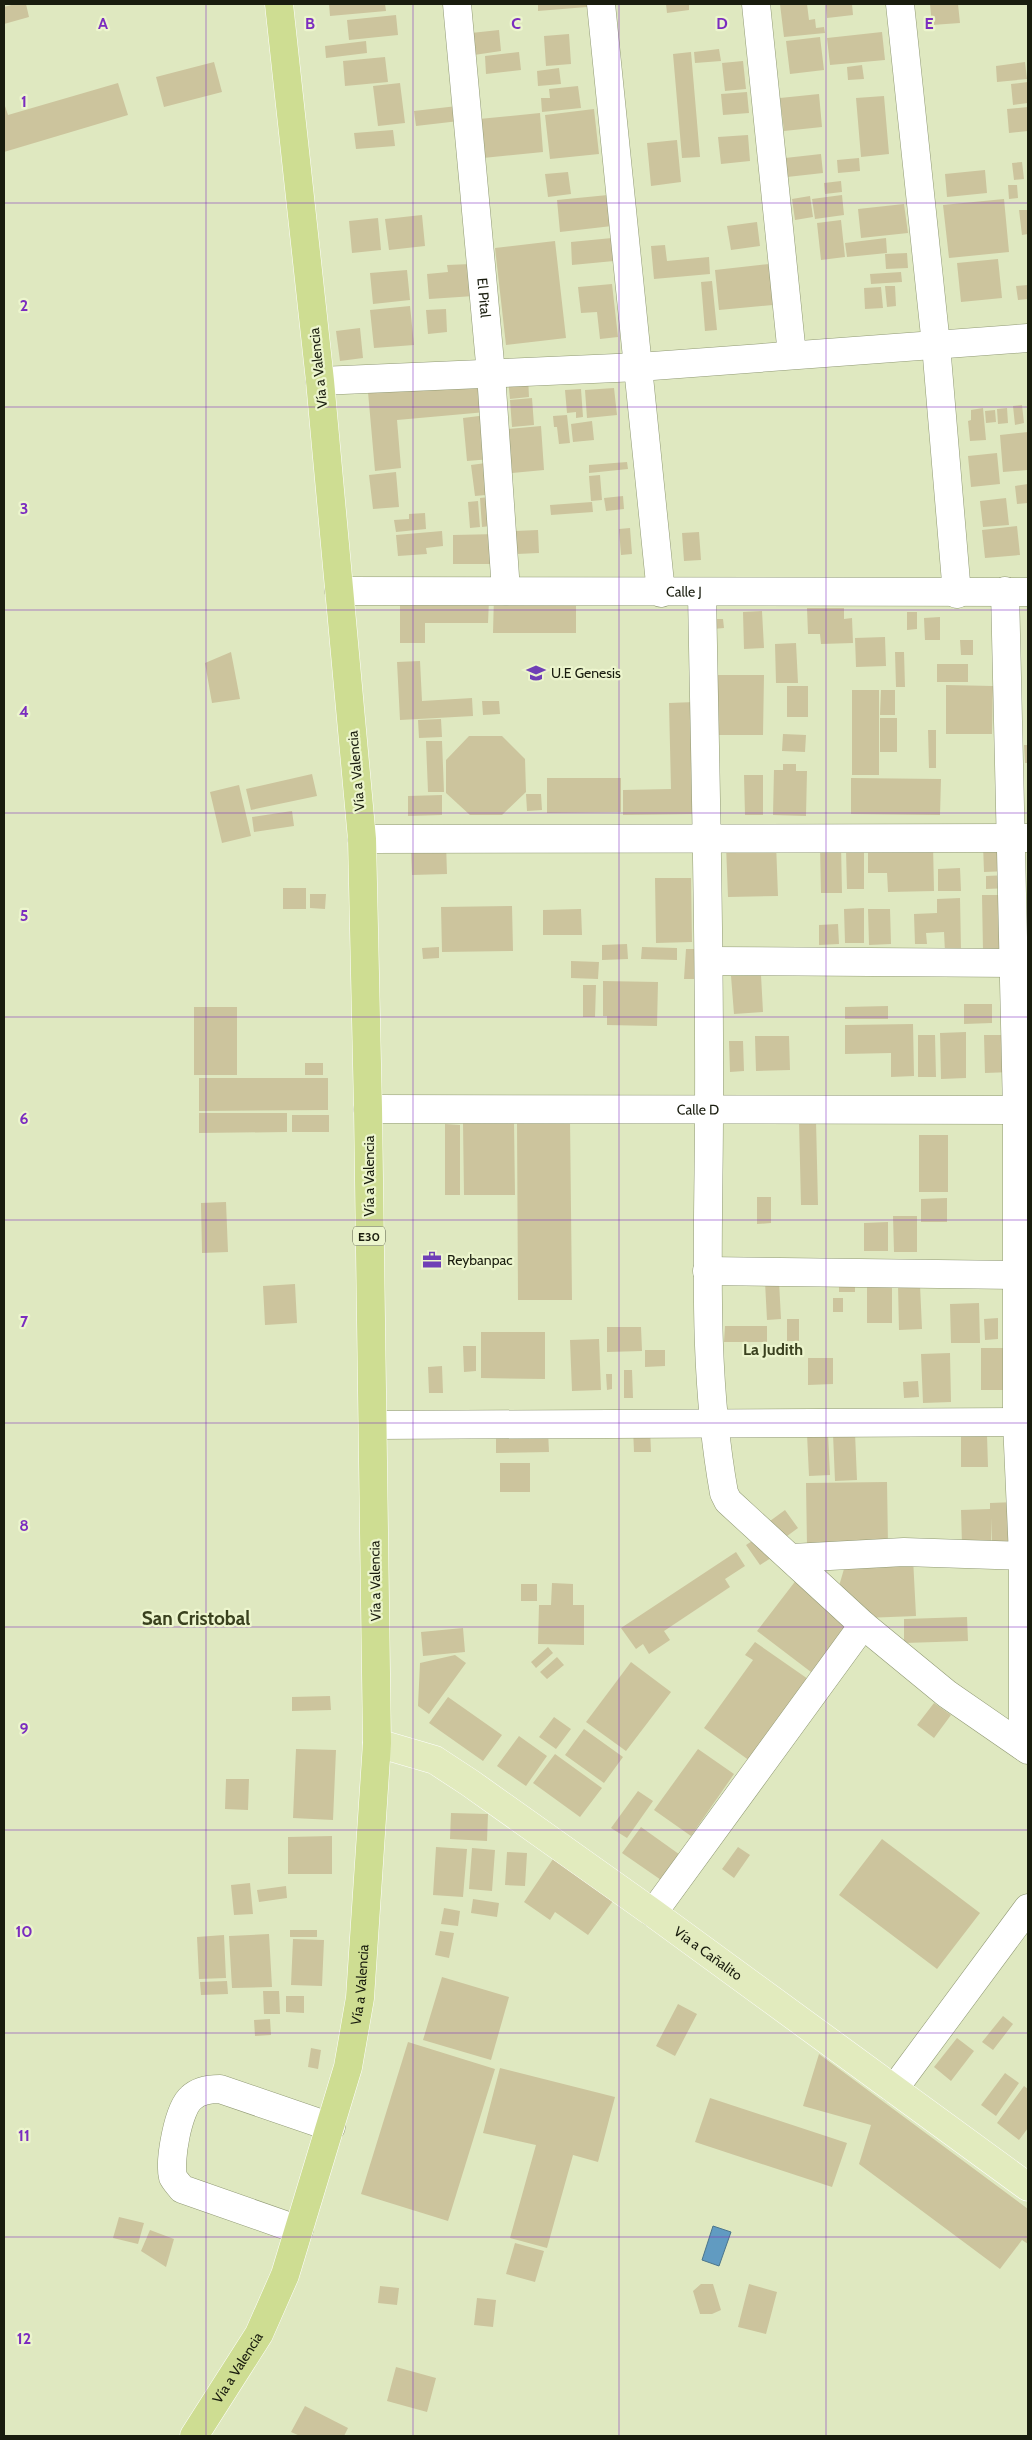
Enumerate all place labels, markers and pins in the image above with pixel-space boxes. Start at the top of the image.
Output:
school or university icon: U.E Genesis [525,662,547,684]
place label: U.E Genesis [551,664,621,682]
office icon: Reybanpac [421,1249,443,1271]
place label: Reybanpac [447,1251,513,1269]

